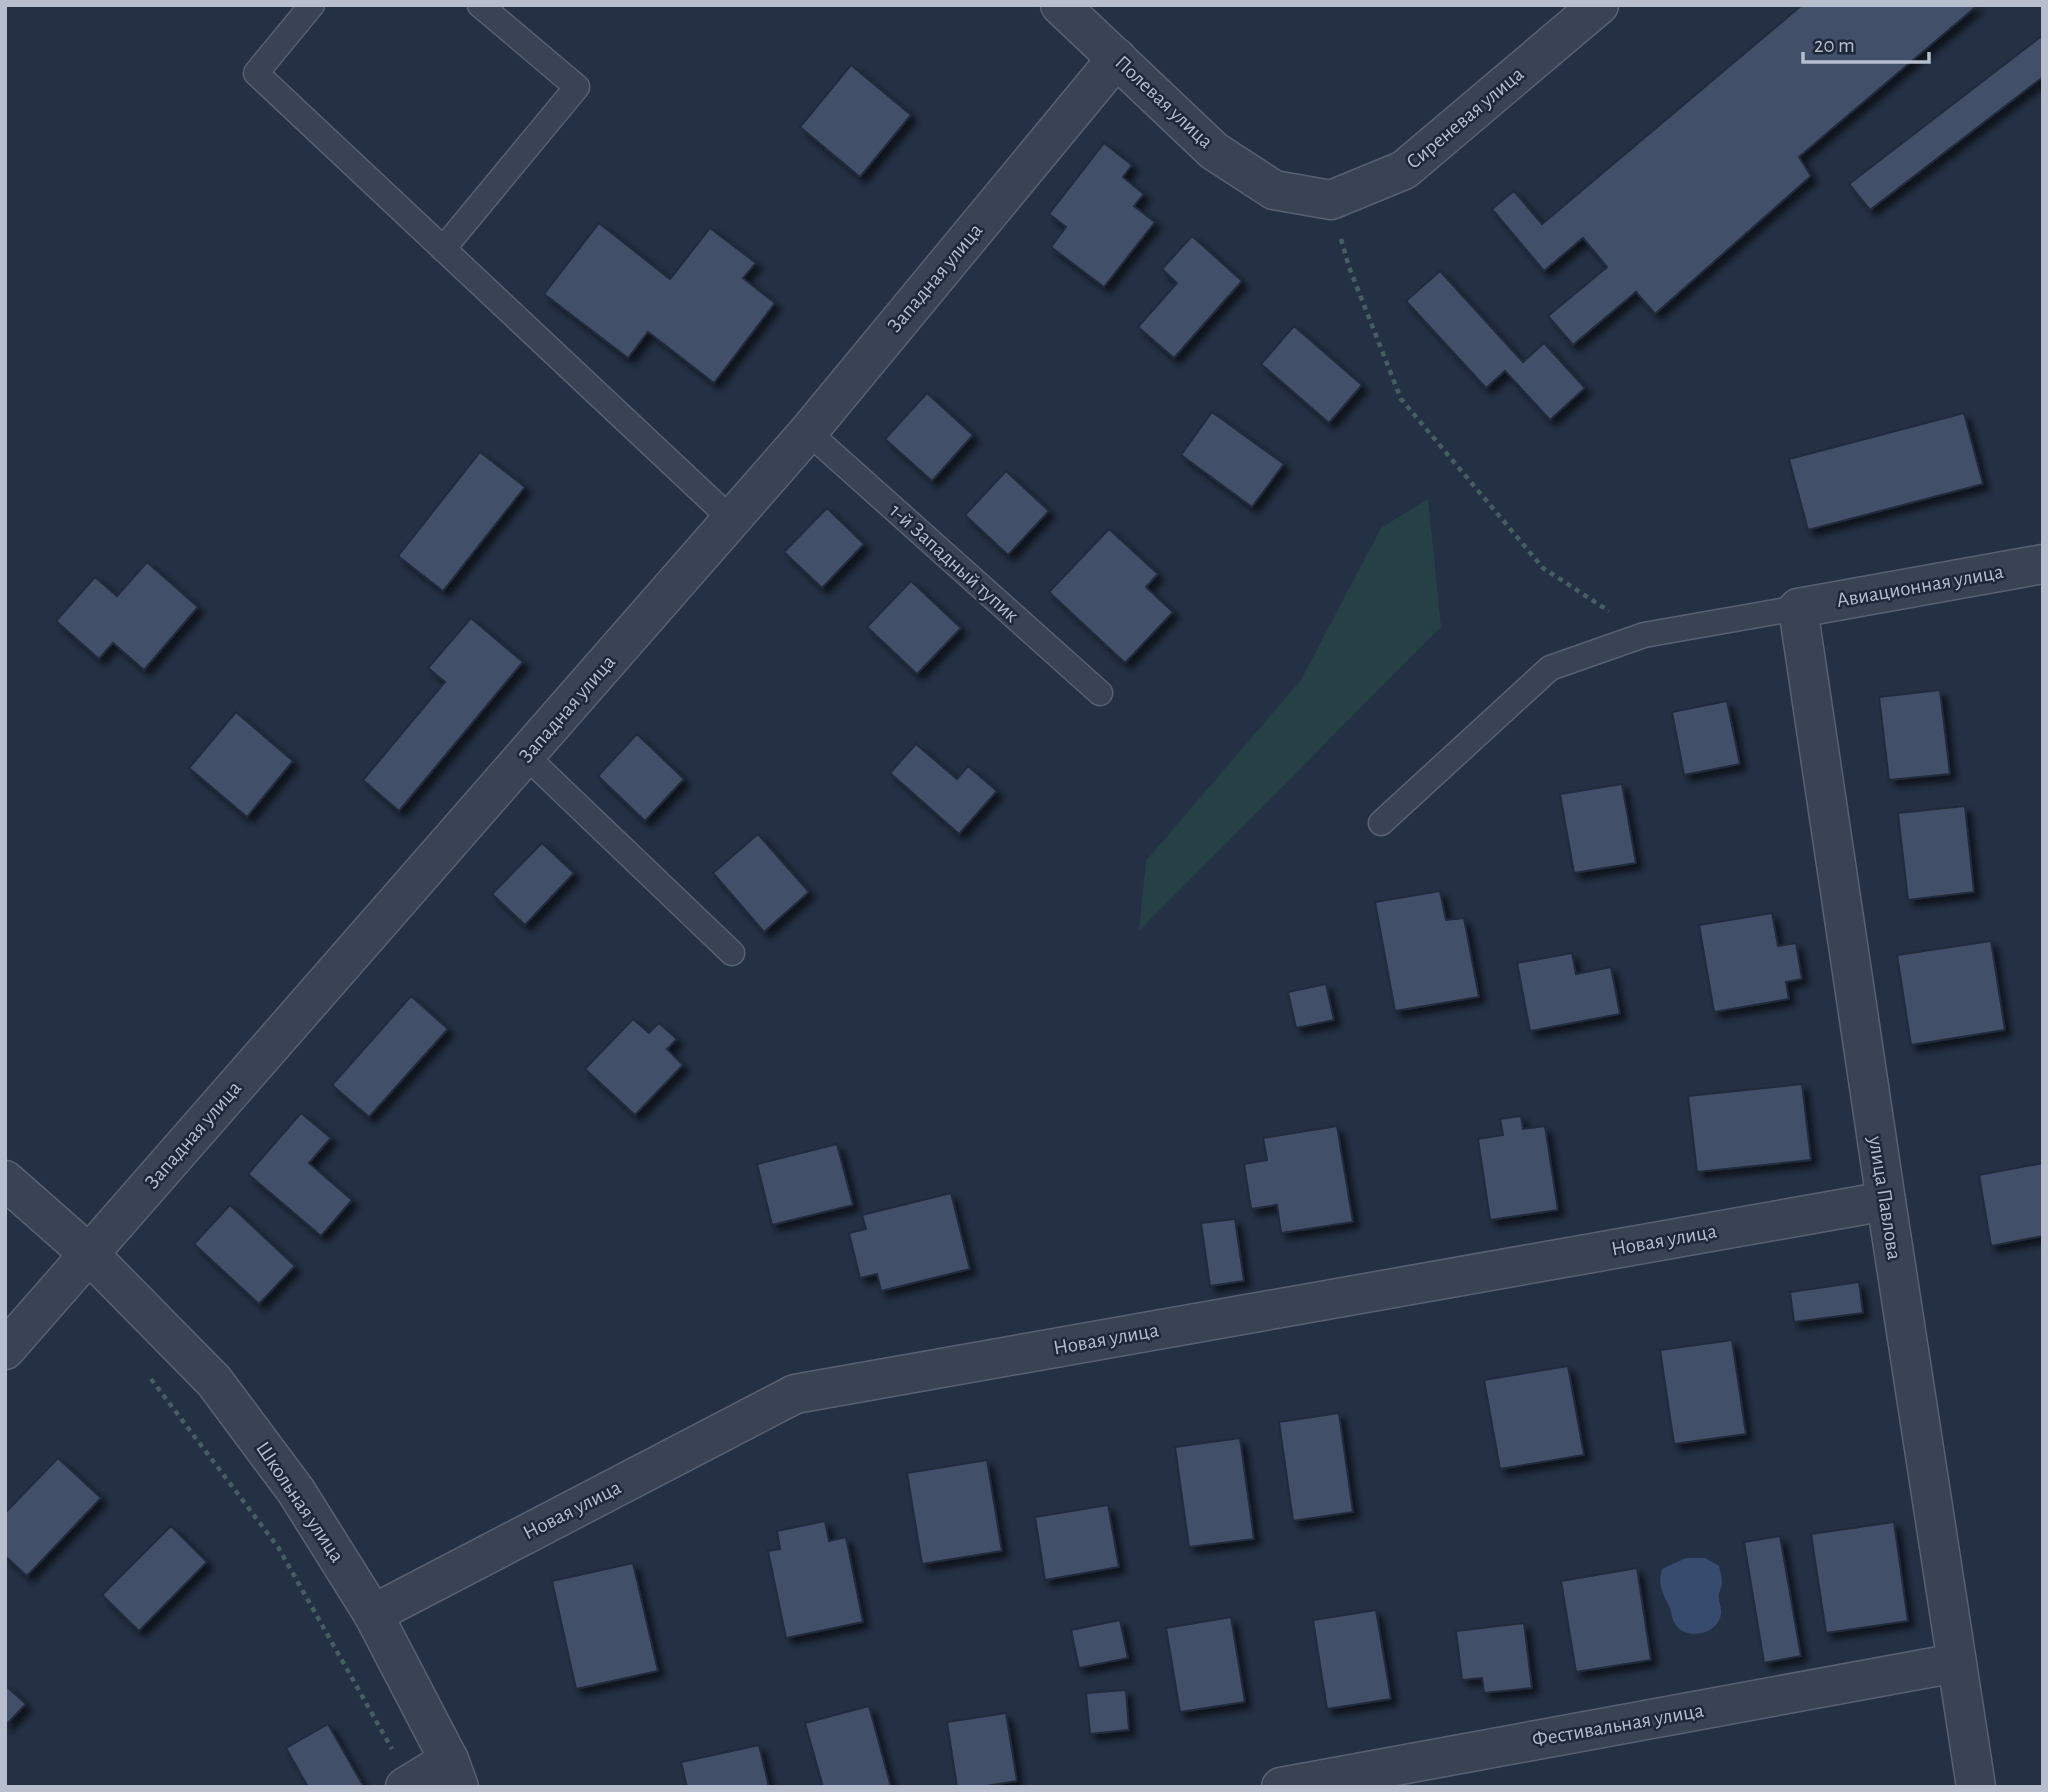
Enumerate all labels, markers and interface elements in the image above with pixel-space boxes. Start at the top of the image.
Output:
scale bar [1803,21,1929,65]
text: 20 m [1814,35,1855,56]
street label: Полевая улица [1111,52,1217,153]
street label: Сиреневая улица [1402,63,1528,173]
street label: Западная улица [884,219,987,336]
street label: 1-й Западный тупик [885,500,1023,626]
street label: Авиационная улица [1835,561,2006,611]
street label: Западная улица [515,651,619,767]
street label: Западная улица [141,1077,245,1193]
street label: улица Павлова [1865,1134,1905,1262]
street label: Новая улица [1610,1220,1719,1260]
street label: Новая улица [1052,1319,1161,1359]
street label: Школьная улица [252,1438,348,1567]
street label: Новая улица [520,1476,625,1544]
street label: Фестивальная улица [1531,1700,1706,1750]

